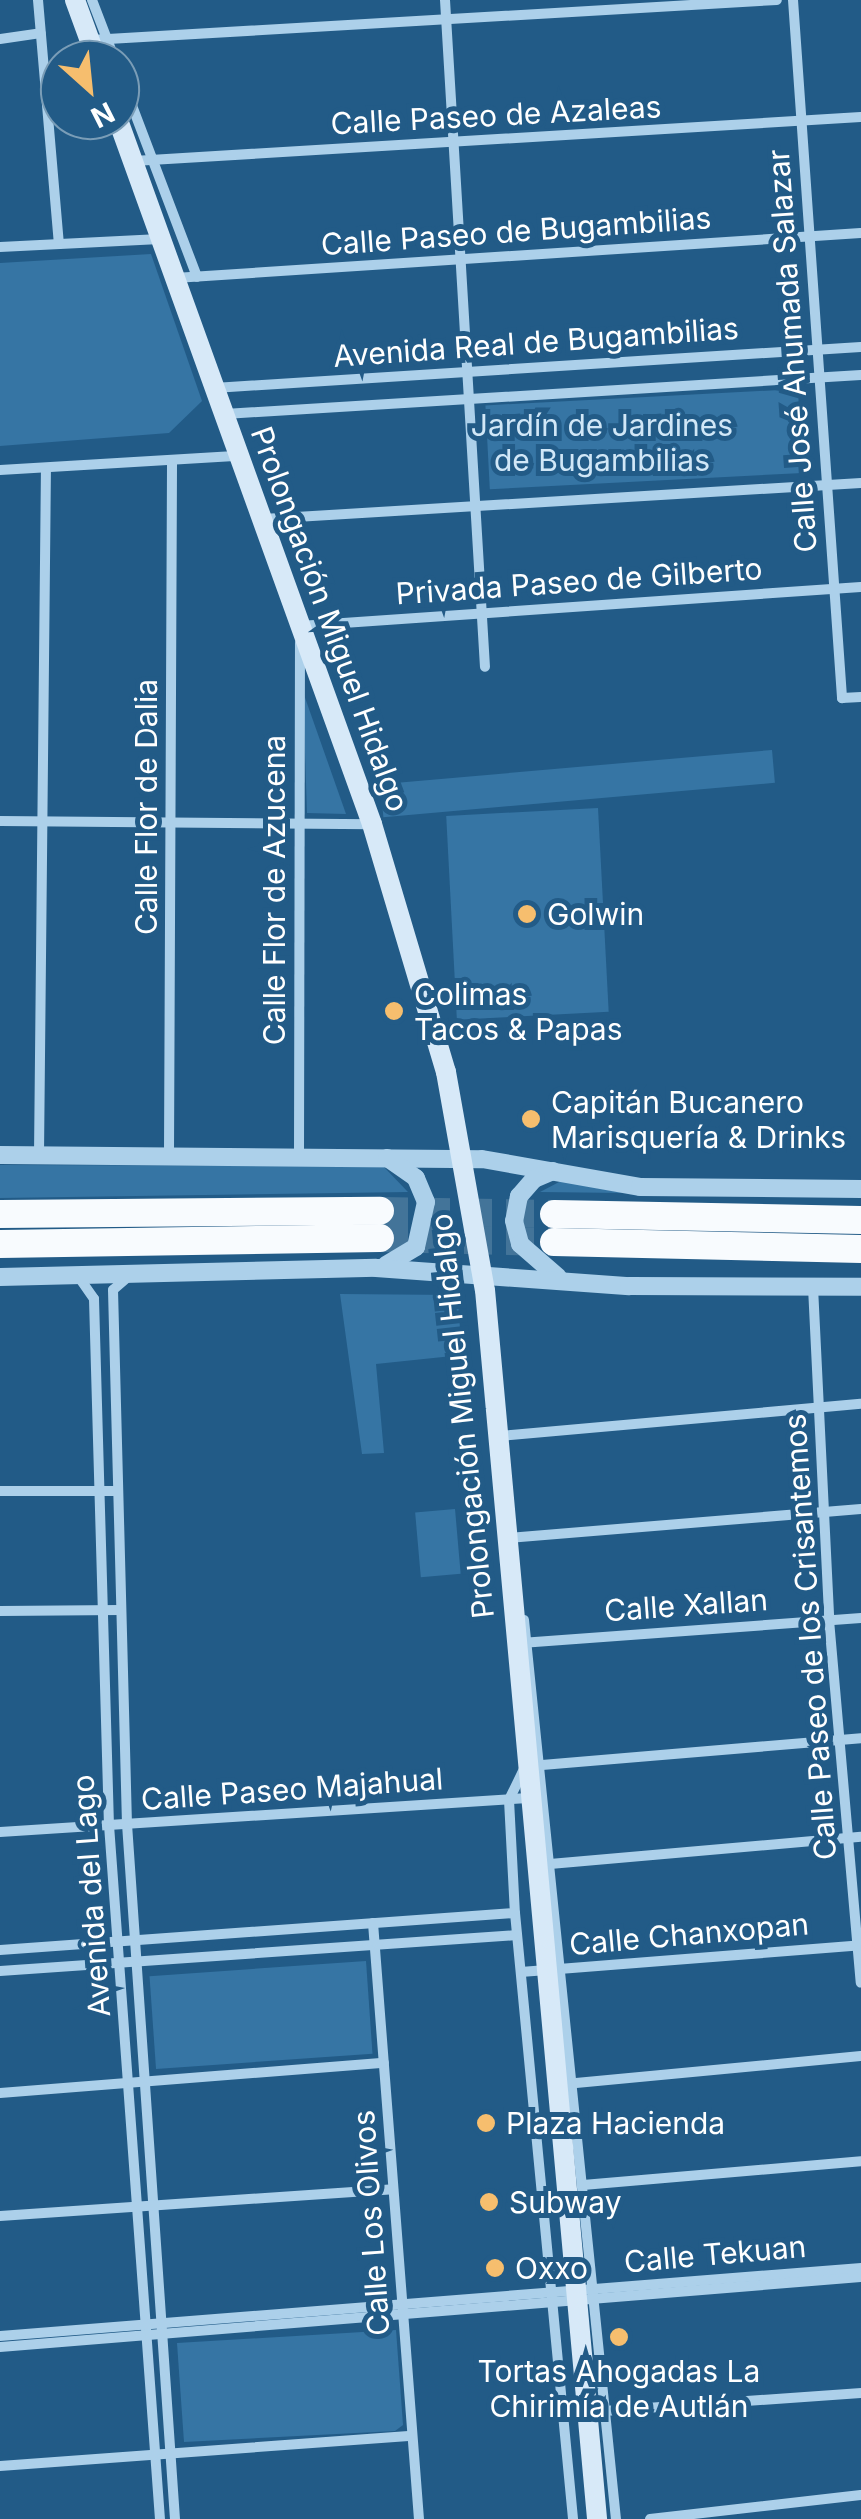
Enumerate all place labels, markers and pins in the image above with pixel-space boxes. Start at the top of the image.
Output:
place label: Golwin [547,896,644,932]
marker: Golwin [516,903,538,925]
place label: Colimas Tacos & Papas [414,976,623,1046]
marker: Colimas Tacos & Papas [383,1000,405,1022]
place label: Capitán Bucanero Marisquería & Drinks [551,1084,846,1154]
marker: Capitán Bucanero Marisquería & Drinks [520,1108,542,1130]
place label: Plaza Hacienda [506,2105,725,2141]
marker: Plaza Hacienda [475,2112,497,2134]
place label: Subway [509,2184,622,2220]
marker: Subway [478,2191,500,2213]
place label: Oxxo [515,2250,588,2286]
marker: Oxxo [484,2257,506,2279]
marker: Tortas Ahogadas La Chirimía de Autlán [608,2326,630,2348]
place label: Tortas Ahogadas La Chirimía de Autlán [478,2353,760,2424]

